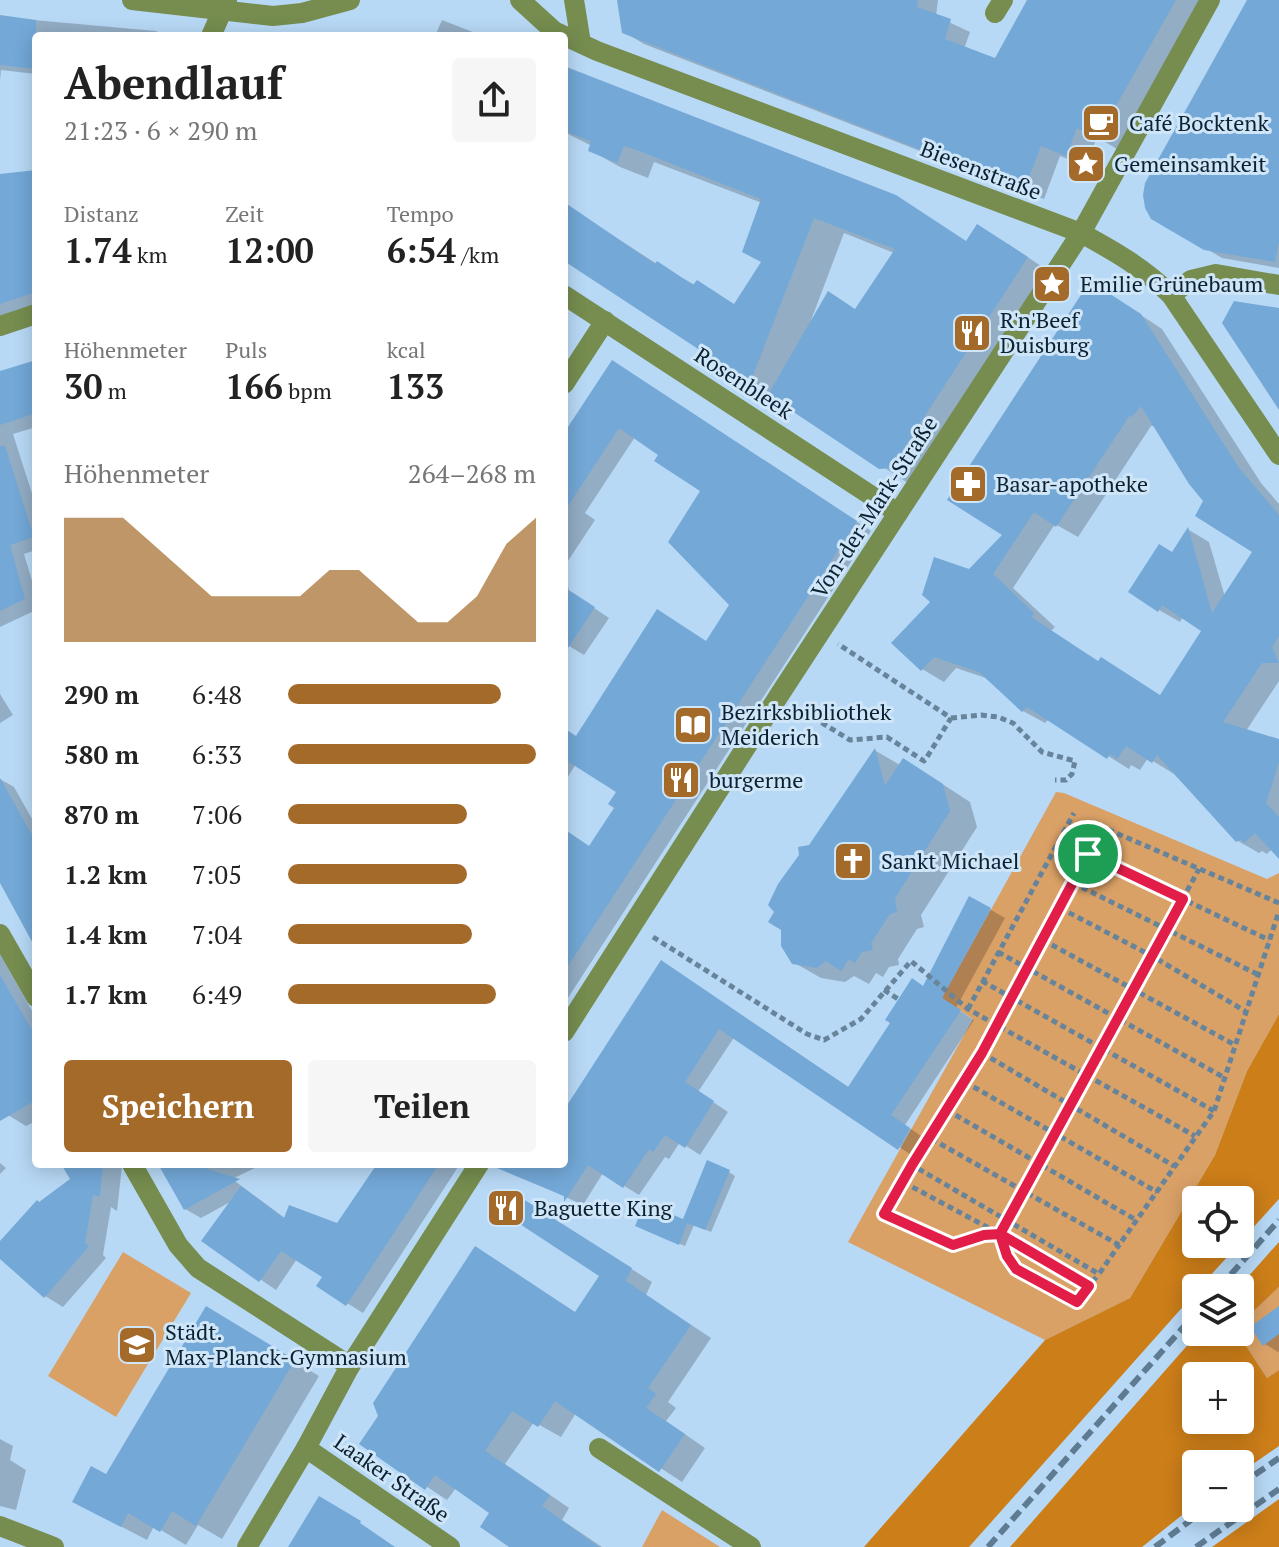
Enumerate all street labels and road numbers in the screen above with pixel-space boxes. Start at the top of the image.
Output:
street label: Biesenstraße [917,133,1046,206]
street label: Rosenbleek [690,340,799,425]
street label: Von-der-Mark-Straße [804,410,943,603]
street label: Laaker Straße [329,1427,456,1528]

